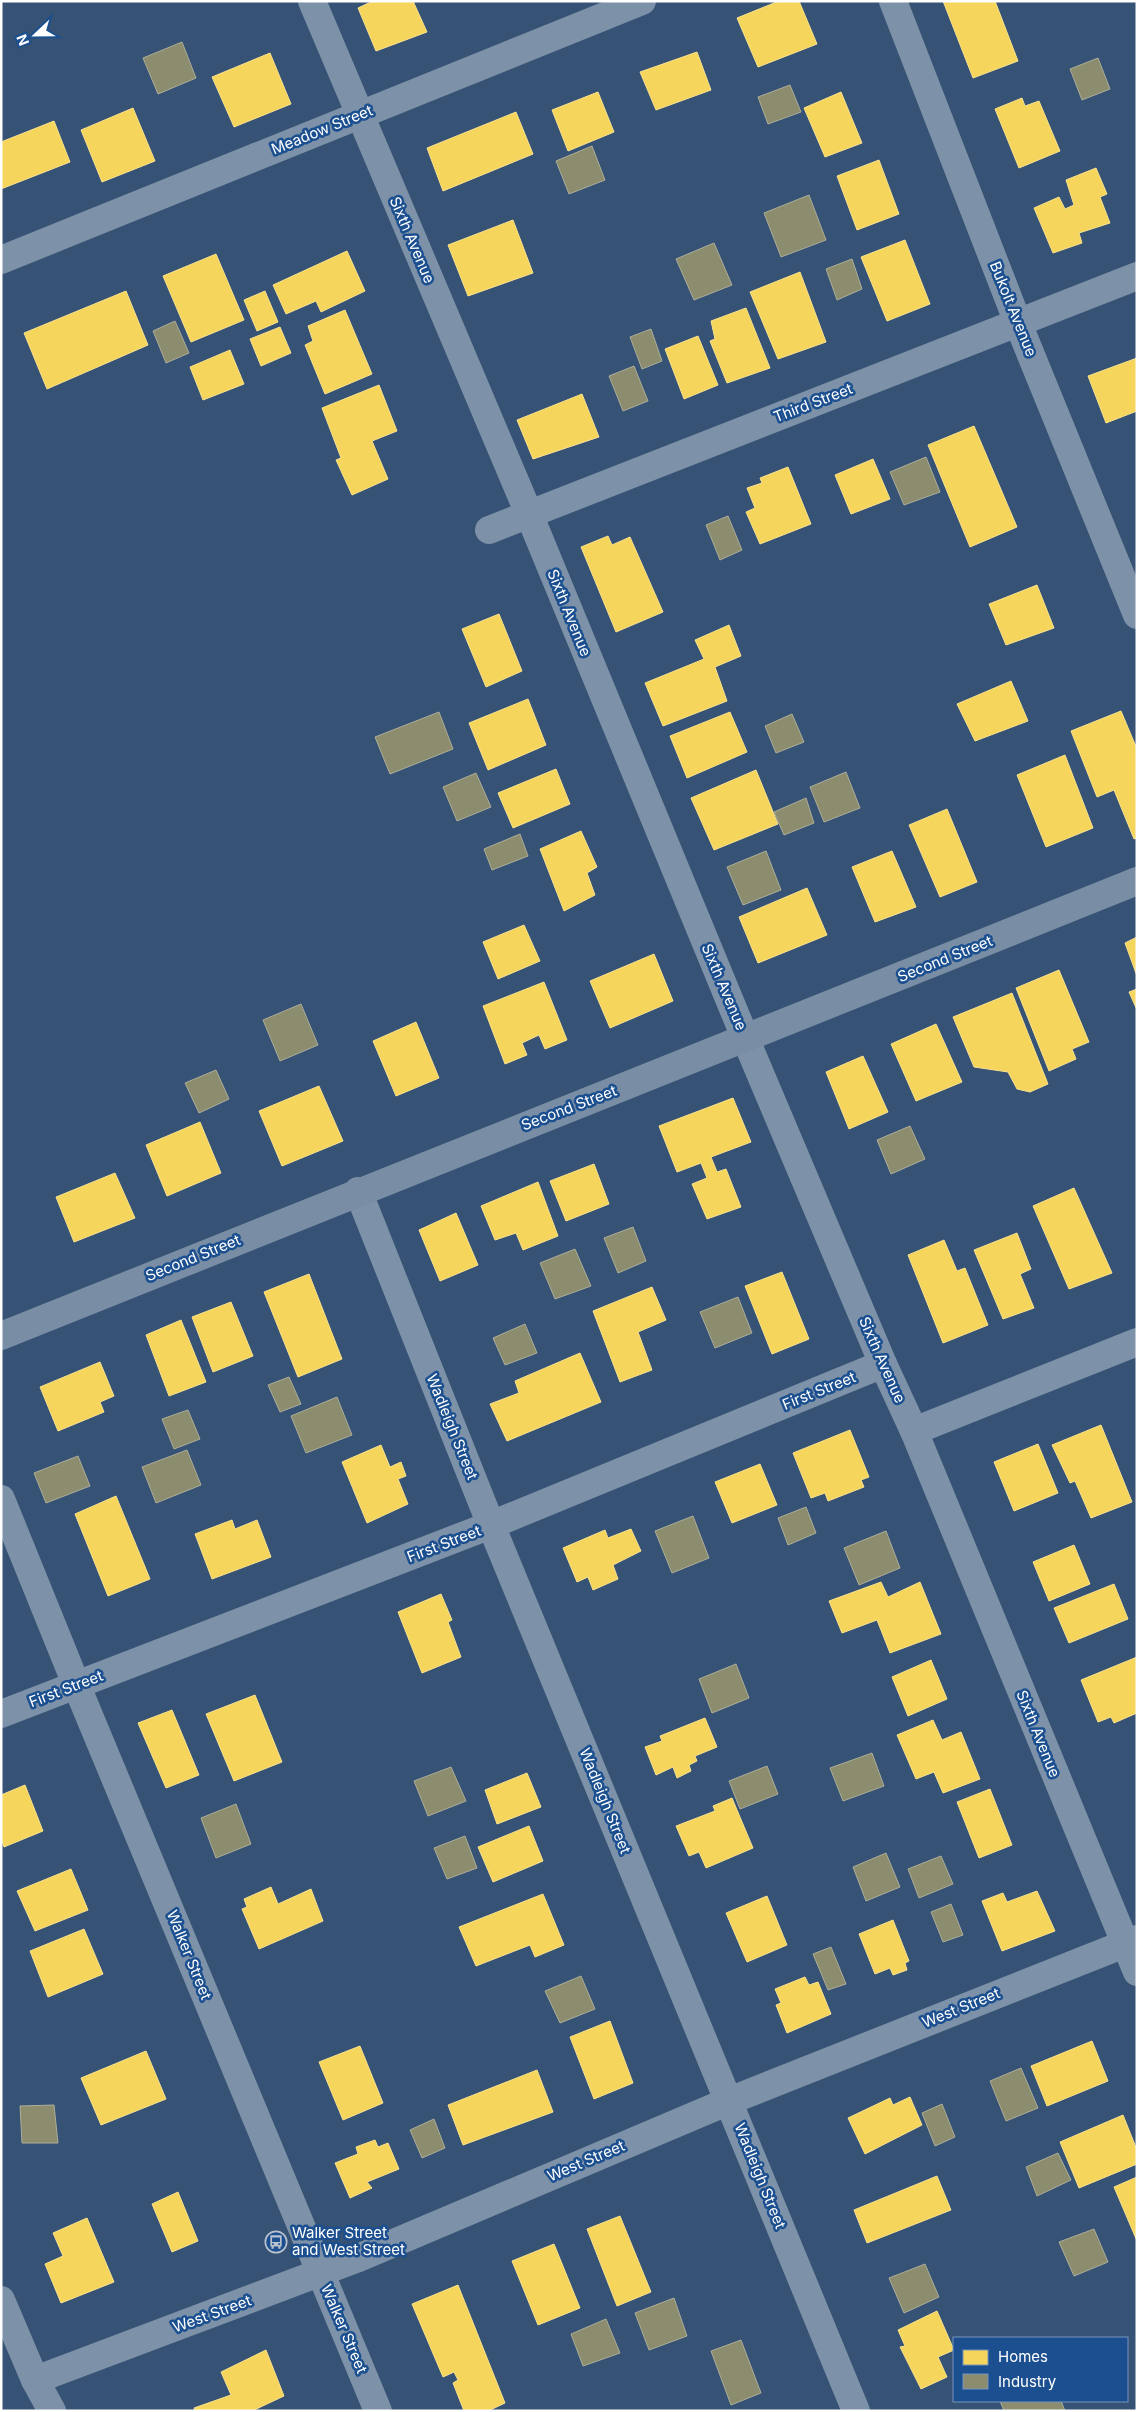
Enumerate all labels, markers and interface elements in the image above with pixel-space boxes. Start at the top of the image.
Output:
north arrow [10,10,60,60]
text: N [13,32,32,48]
street label: Meadow Street [268,101,375,158]
street label: Sixth Avenue [386,194,439,286]
street label: Bukolt Avenue [986,258,1041,359]
street label: Third Street [771,379,855,426]
street label: Sixth Avenue [543,566,596,659]
street label: Second Street [895,931,995,986]
street label: Sixth Avenue [698,941,751,1033]
street label: Second Street [518,1081,619,1134]
street label: Second Street [143,1230,243,1285]
street label: Sixth Avenue [855,1314,910,1406]
street label: First Street [779,1367,858,1414]
street label: Wadleigh Street [423,1371,482,1482]
street label: First Street [404,1521,483,1566]
street label: First Street [26,1666,105,1711]
street label: Sixth Avenue [1012,1687,1065,1780]
street label: Wadleigh Street [576,1745,635,1856]
street label: Walker Street [163,1907,216,2002]
street label: West Street [919,1983,1003,2032]
street label: Wadleigh Street [731,2120,790,2231]
street label: West Street [544,2136,627,2185]
place label: Walker Street and West Street [292,2223,405,2259]
bus stop icon: Walker Street and West Street [264,2230,288,2254]
street label: Walker Street [317,2281,372,2376]
street label: West Street [170,2291,254,2337]
legend [953,2337,1128,2402]
text: Homes [998,2347,1048,2366]
text: Industry [998,2372,1057,2391]

